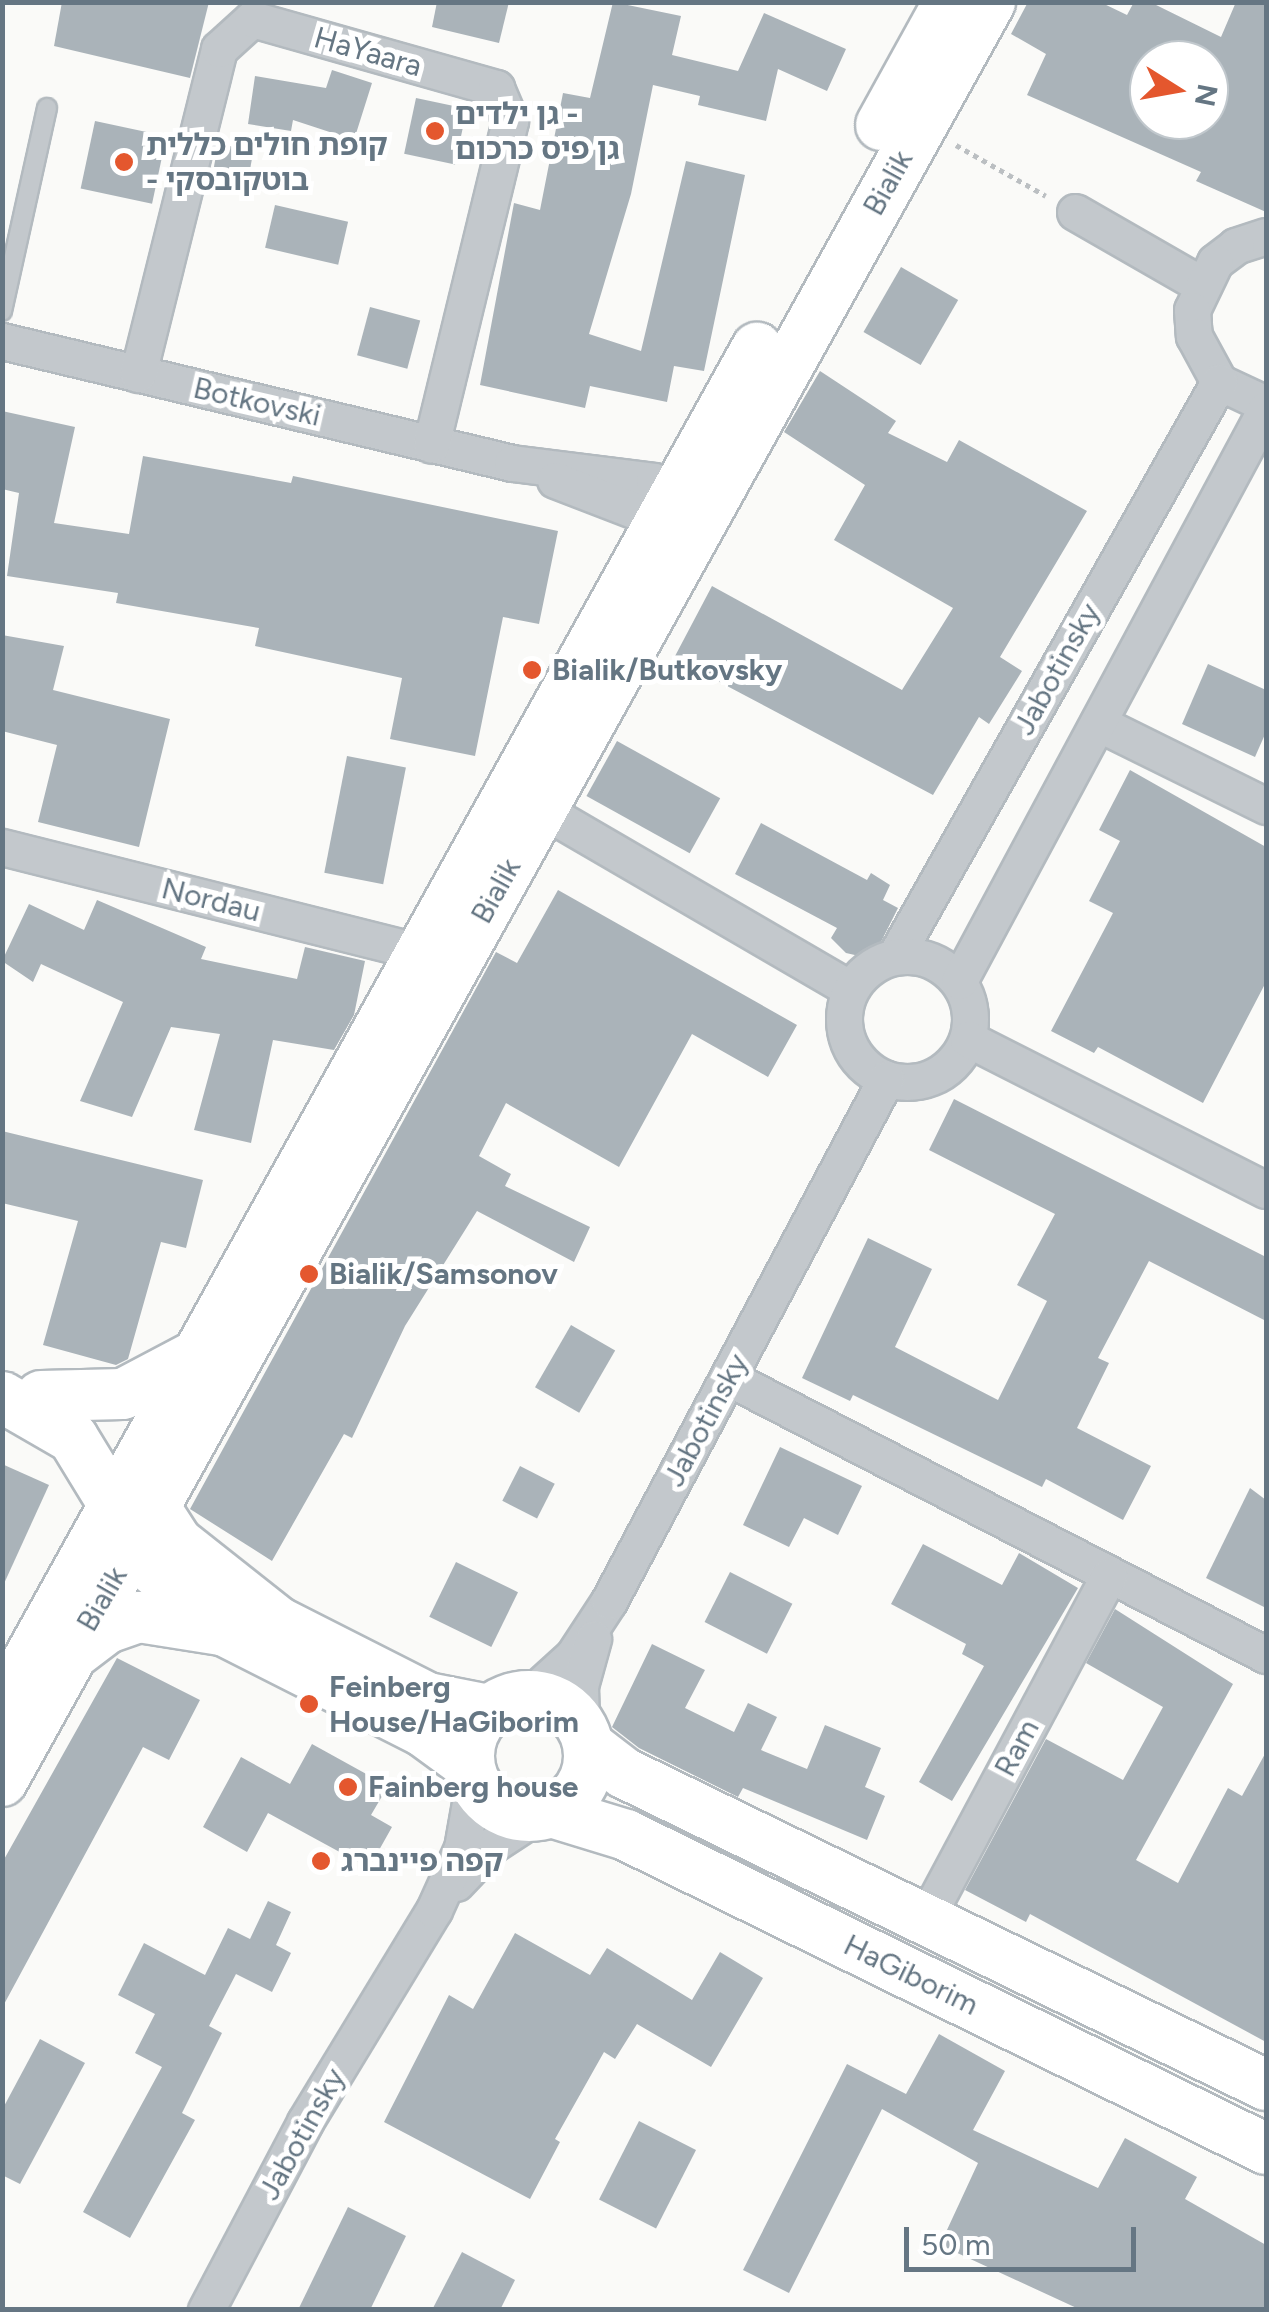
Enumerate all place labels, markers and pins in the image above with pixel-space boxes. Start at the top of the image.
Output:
place label: גן ילדים - גן פיס כרכום [455,96,620,166]
marker: גן ילדים - גן פיס כרכום [424,120,446,142]
place label: קופת חולים כללית - בוטקובסקי [146,127,388,198]
marker: קופת חולים כללית - בוטקובסקי [111,149,137,175]
place label: Bialik/Butkovsky [552,652,782,688]
marker: Bialik/Butkovsky [521,659,543,681]
place label: Bialik/Samsonov [329,1256,558,1292]
marker: Bialik/Samsonov [298,1263,320,1285]
place label: Feinberg House/HaGiborim [329,1669,579,1740]
marker: Feinberg House/HaGiborim [298,1693,320,1715]
place label: Fainberg house [368,1769,578,1805]
marker: Fainberg house [337,1776,359,1798]
place label: קפה פיינברג [341,1843,503,1879]
marker: קפה פיינברג [310,1850,332,1872]

